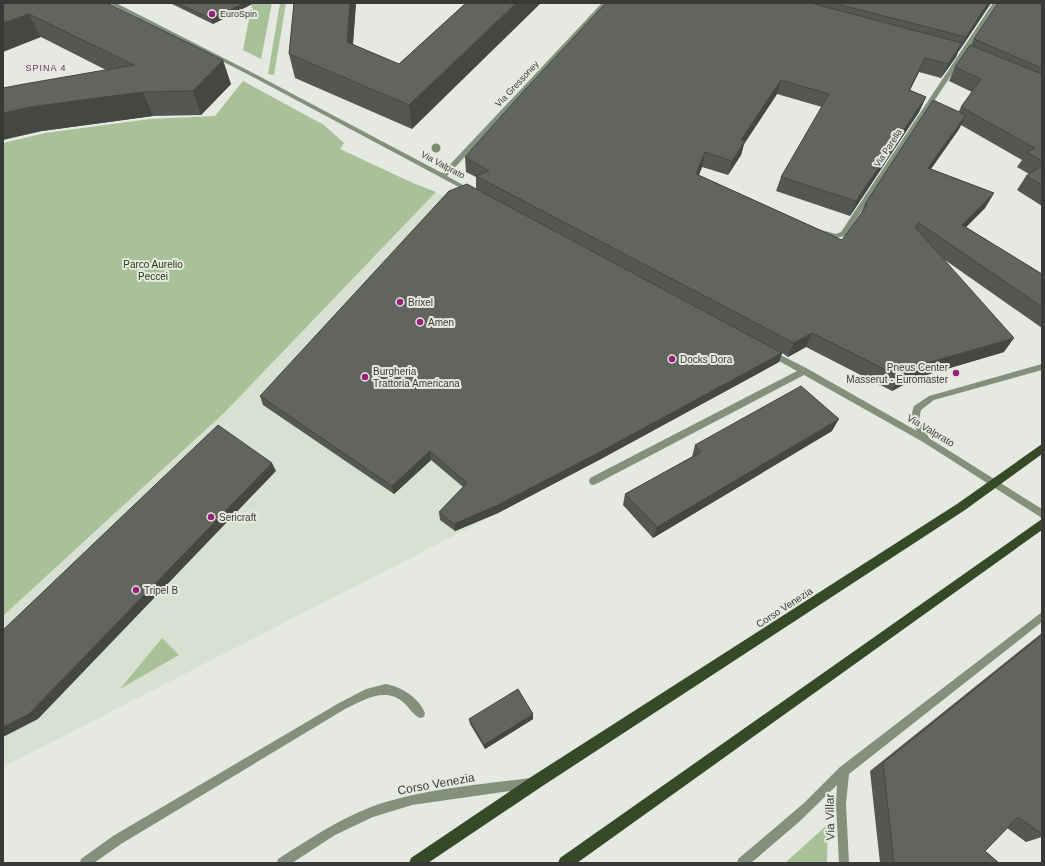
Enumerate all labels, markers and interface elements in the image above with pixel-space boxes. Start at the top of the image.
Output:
marker: EuroSpin [207,9,217,19]
place label: EuroSpin [220,9,257,19]
street label: Via Gressoney [493,59,541,109]
district label: SPINA 4 [25,63,67,73]
street label: Via Parella [872,127,904,169]
street label: Via Valprato [419,149,467,181]
park label: Parco Aurelio Peccei [123,259,183,282]
marker: Brixel [395,297,405,307]
place label: Brixel [408,297,433,308]
marker: Amen [415,317,425,327]
place label: Amen [428,317,454,328]
marker: Docks Dora [667,354,677,364]
place label: Docks Dora [680,354,733,365]
place label: Pneus Center Masserut - Euromaster [846,362,949,385]
place label: Burgheria Trattoria Americana [373,366,460,389]
marker: Pneus Center Masserut - Euromaster [951,368,961,378]
marker: Burgheria Trattoria Americana [360,372,370,382]
street label: Via Valprato [905,412,957,449]
marker: Sericraft [206,512,216,522]
place label: Sericraft [219,512,256,523]
marker: Tripel B [131,585,141,595]
place label: Tripel B [144,585,178,596]
street label: Corso Venezia [754,585,815,630]
street label: Corso Venezia [396,770,476,798]
street label: Via Villar [823,793,837,841]

